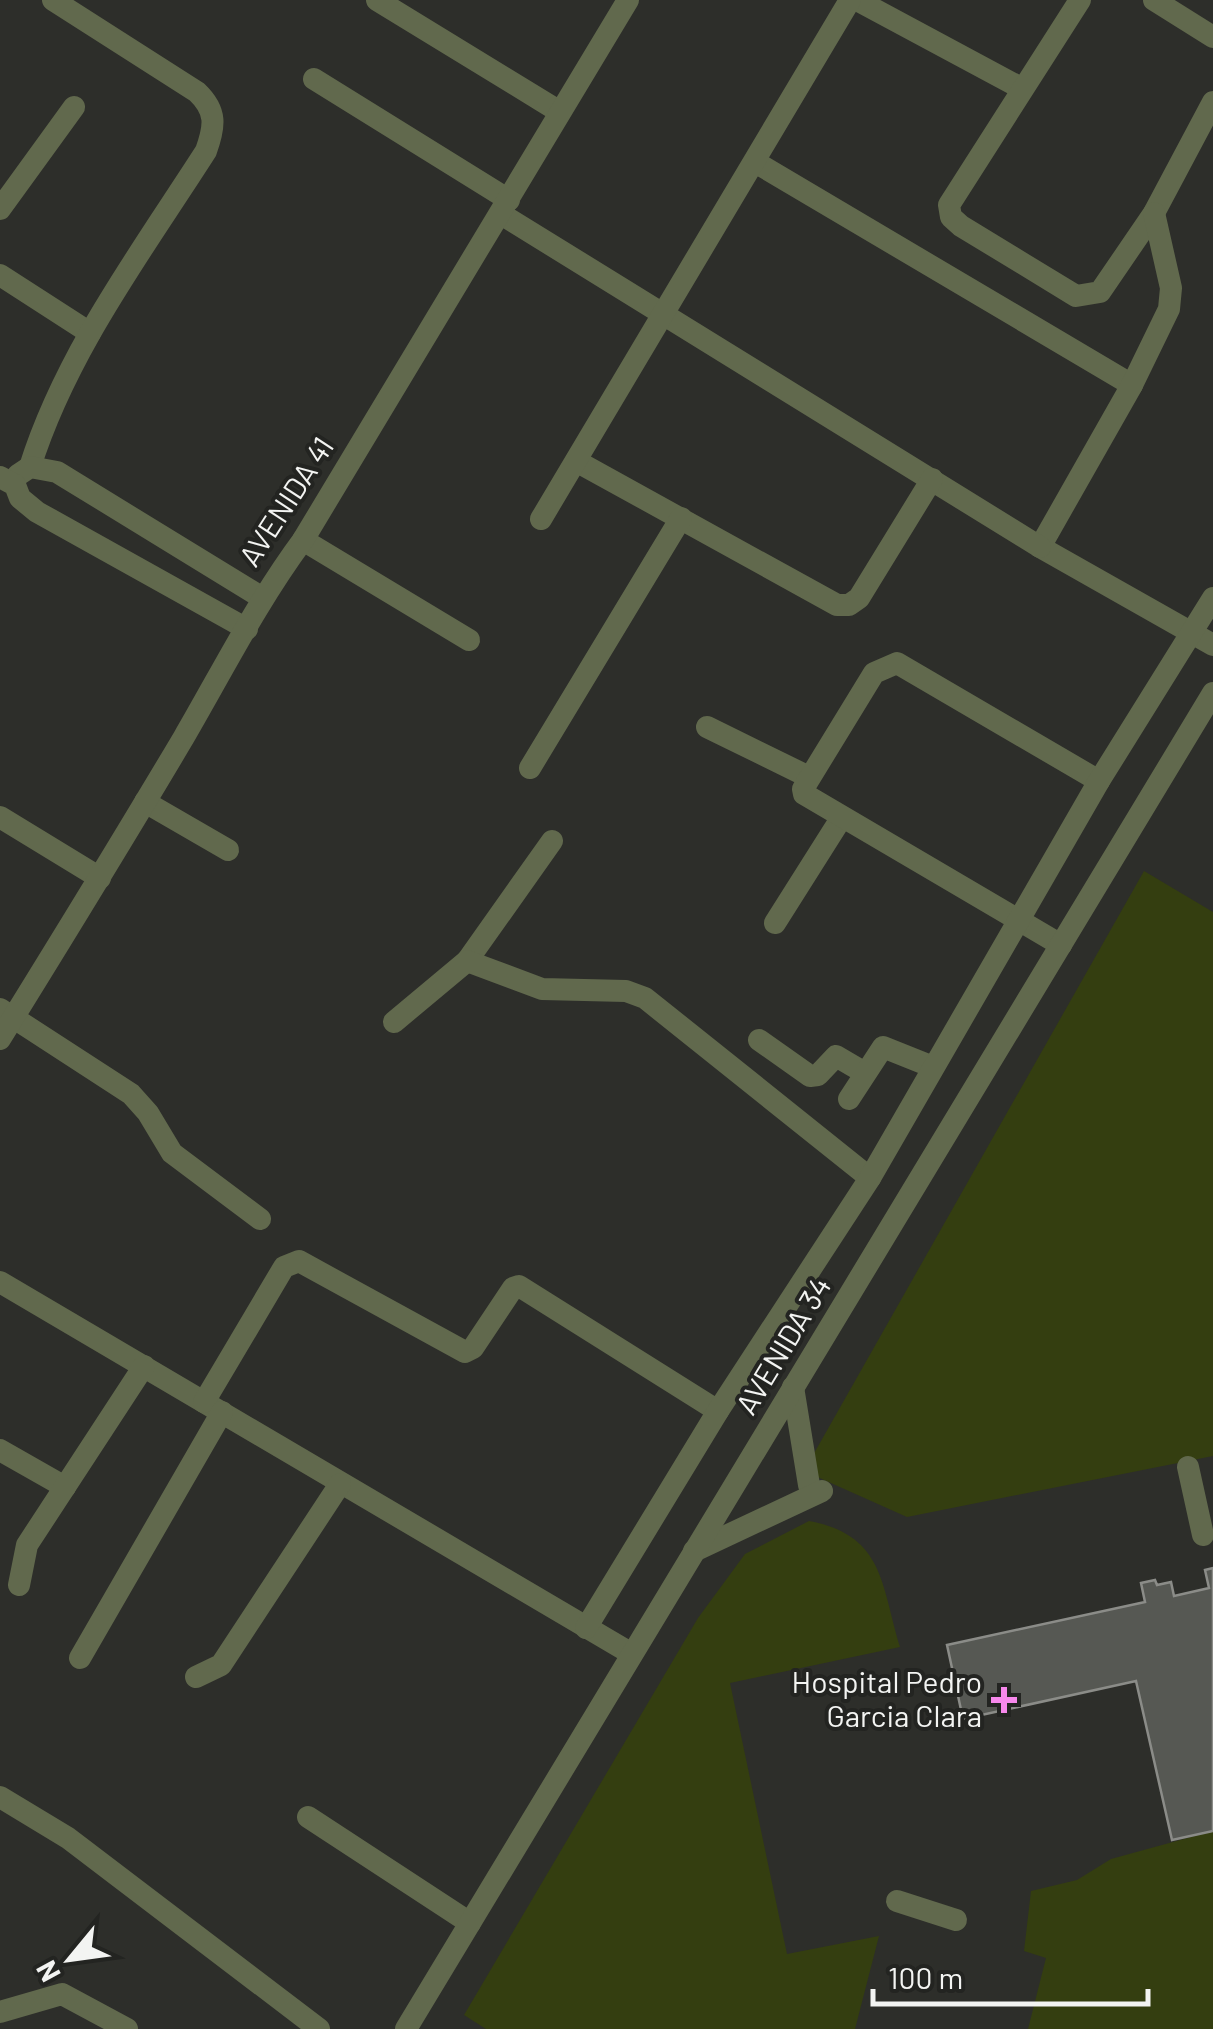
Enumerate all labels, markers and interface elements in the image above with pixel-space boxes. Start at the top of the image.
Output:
street label: AVENIDA 41 [230,430,340,572]
street label: AVENIDA 34 [727,1270,837,1420]
place label: Hospital Pedro Garcia Clara [792,1663,982,1733]
marker: Hospital Pedro Garcia Clara [991,1687,1017,1713]
north arrow [20,1909,120,2009]
scale bar [873,1944,1148,2006]
text: N [28,1955,67,1988]
text: 100 m [888,1959,963,1995]

